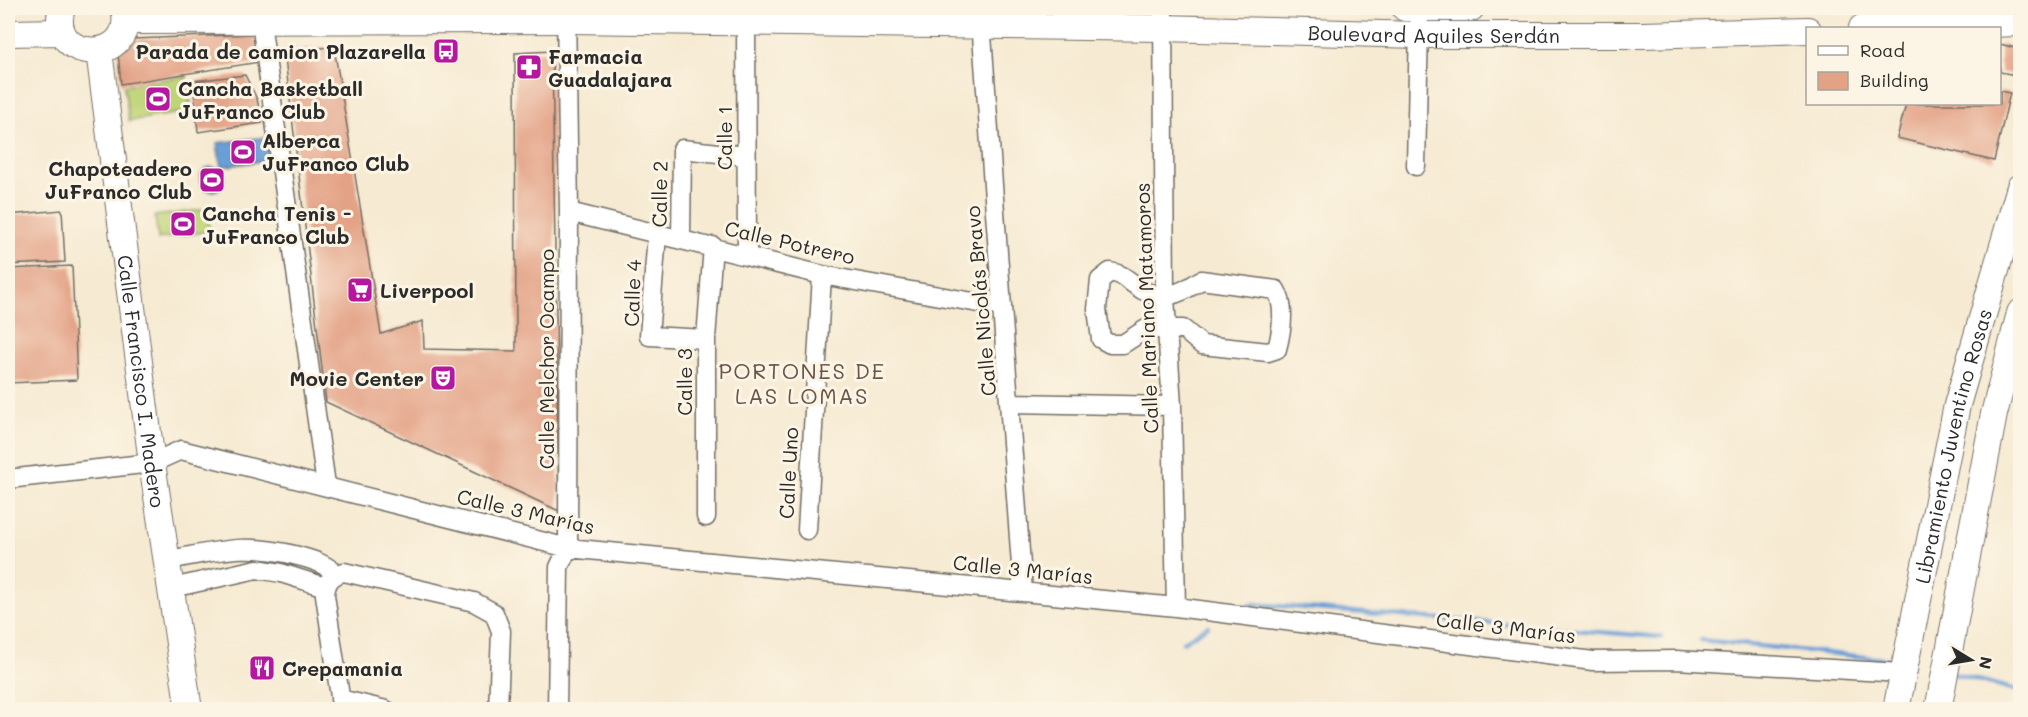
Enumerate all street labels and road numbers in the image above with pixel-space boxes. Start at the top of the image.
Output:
street label: Boulevard Aquiles Serdán [1307,19,1560,48]
street label: Calle 1 [711,106,737,170]
street label: Calle 2 [645,160,673,228]
street label: Calle Mariano Matamoros [1129,182,1163,434]
street label: Calle Nicolás Bravo [959,205,1001,397]
street label: Calle Potrero [722,214,858,270]
street label: Calle Melchor Ocampo [533,249,559,469]
street label: Calle Francisco I. Madero [112,253,172,509]
street label: Calle 4 [618,259,646,327]
street label: Libramiento Juventino Rosas [1909,306,1997,586]
street label: Calle 3 [671,348,697,416]
street label: Calle Uno [773,426,803,520]
street label: Calle 3 Marías [455,483,597,539]
street label: Calle 3 Marías [952,549,1094,589]
street label: Calle 3 Marías [1435,606,1577,648]

